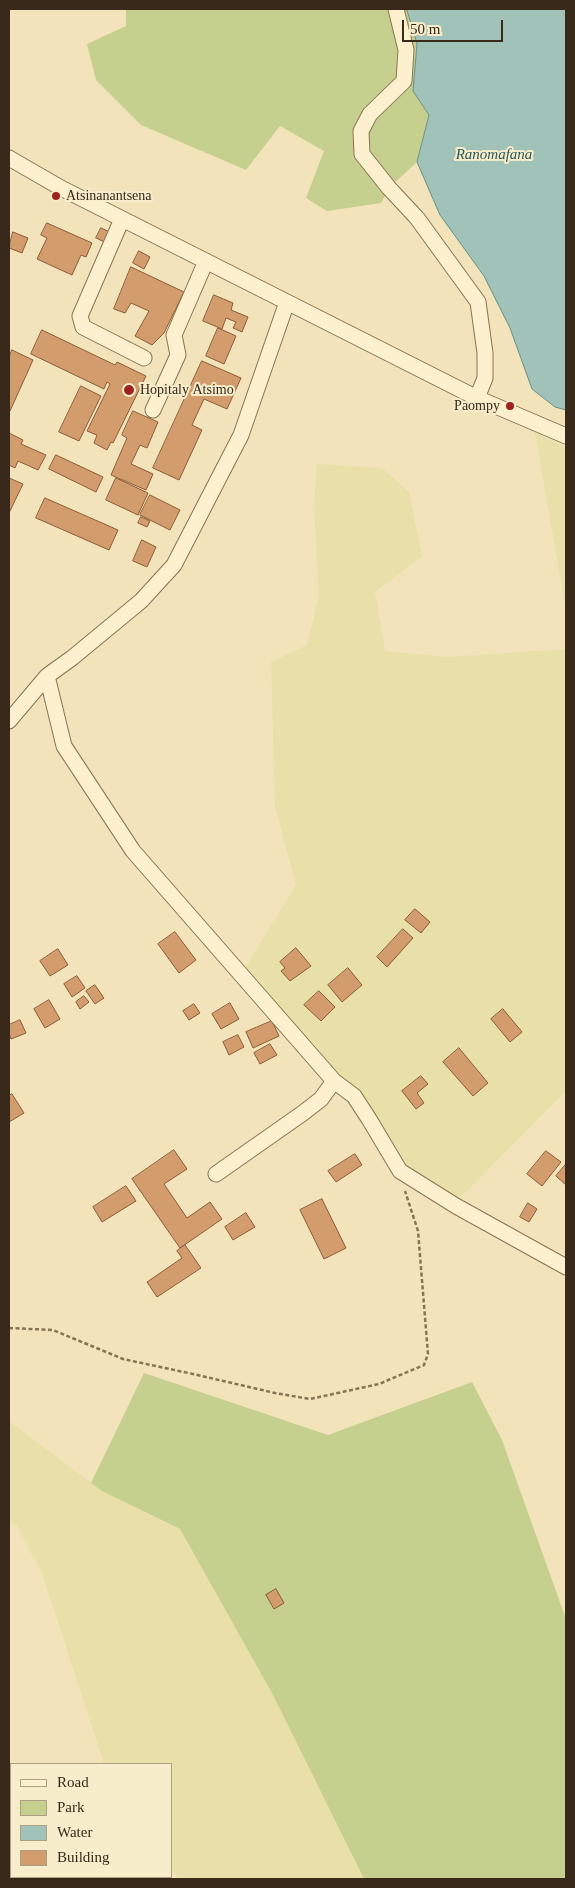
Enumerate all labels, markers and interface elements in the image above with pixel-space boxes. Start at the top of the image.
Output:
scale bar [405,10,506,42]
text: 50 m [410,21,440,37]
water label: Ranomafana [456,146,532,164]
place label: Atsinanantsena [66,188,152,204]
marker: Atsinanantsena [50,190,62,202]
place label: Hopitaly Atsimo [140,382,234,398]
marker: Hopitaly Atsimo [122,383,136,397]
place label: Paompy [454,398,500,414]
marker: Paompy [504,400,516,412]
legend [10,1763,172,1878]
text: Road [57,1774,89,1790]
text: Park [57,1799,85,1815]
text: Water [57,1824,92,1840]
text: Building [57,1849,110,1865]

